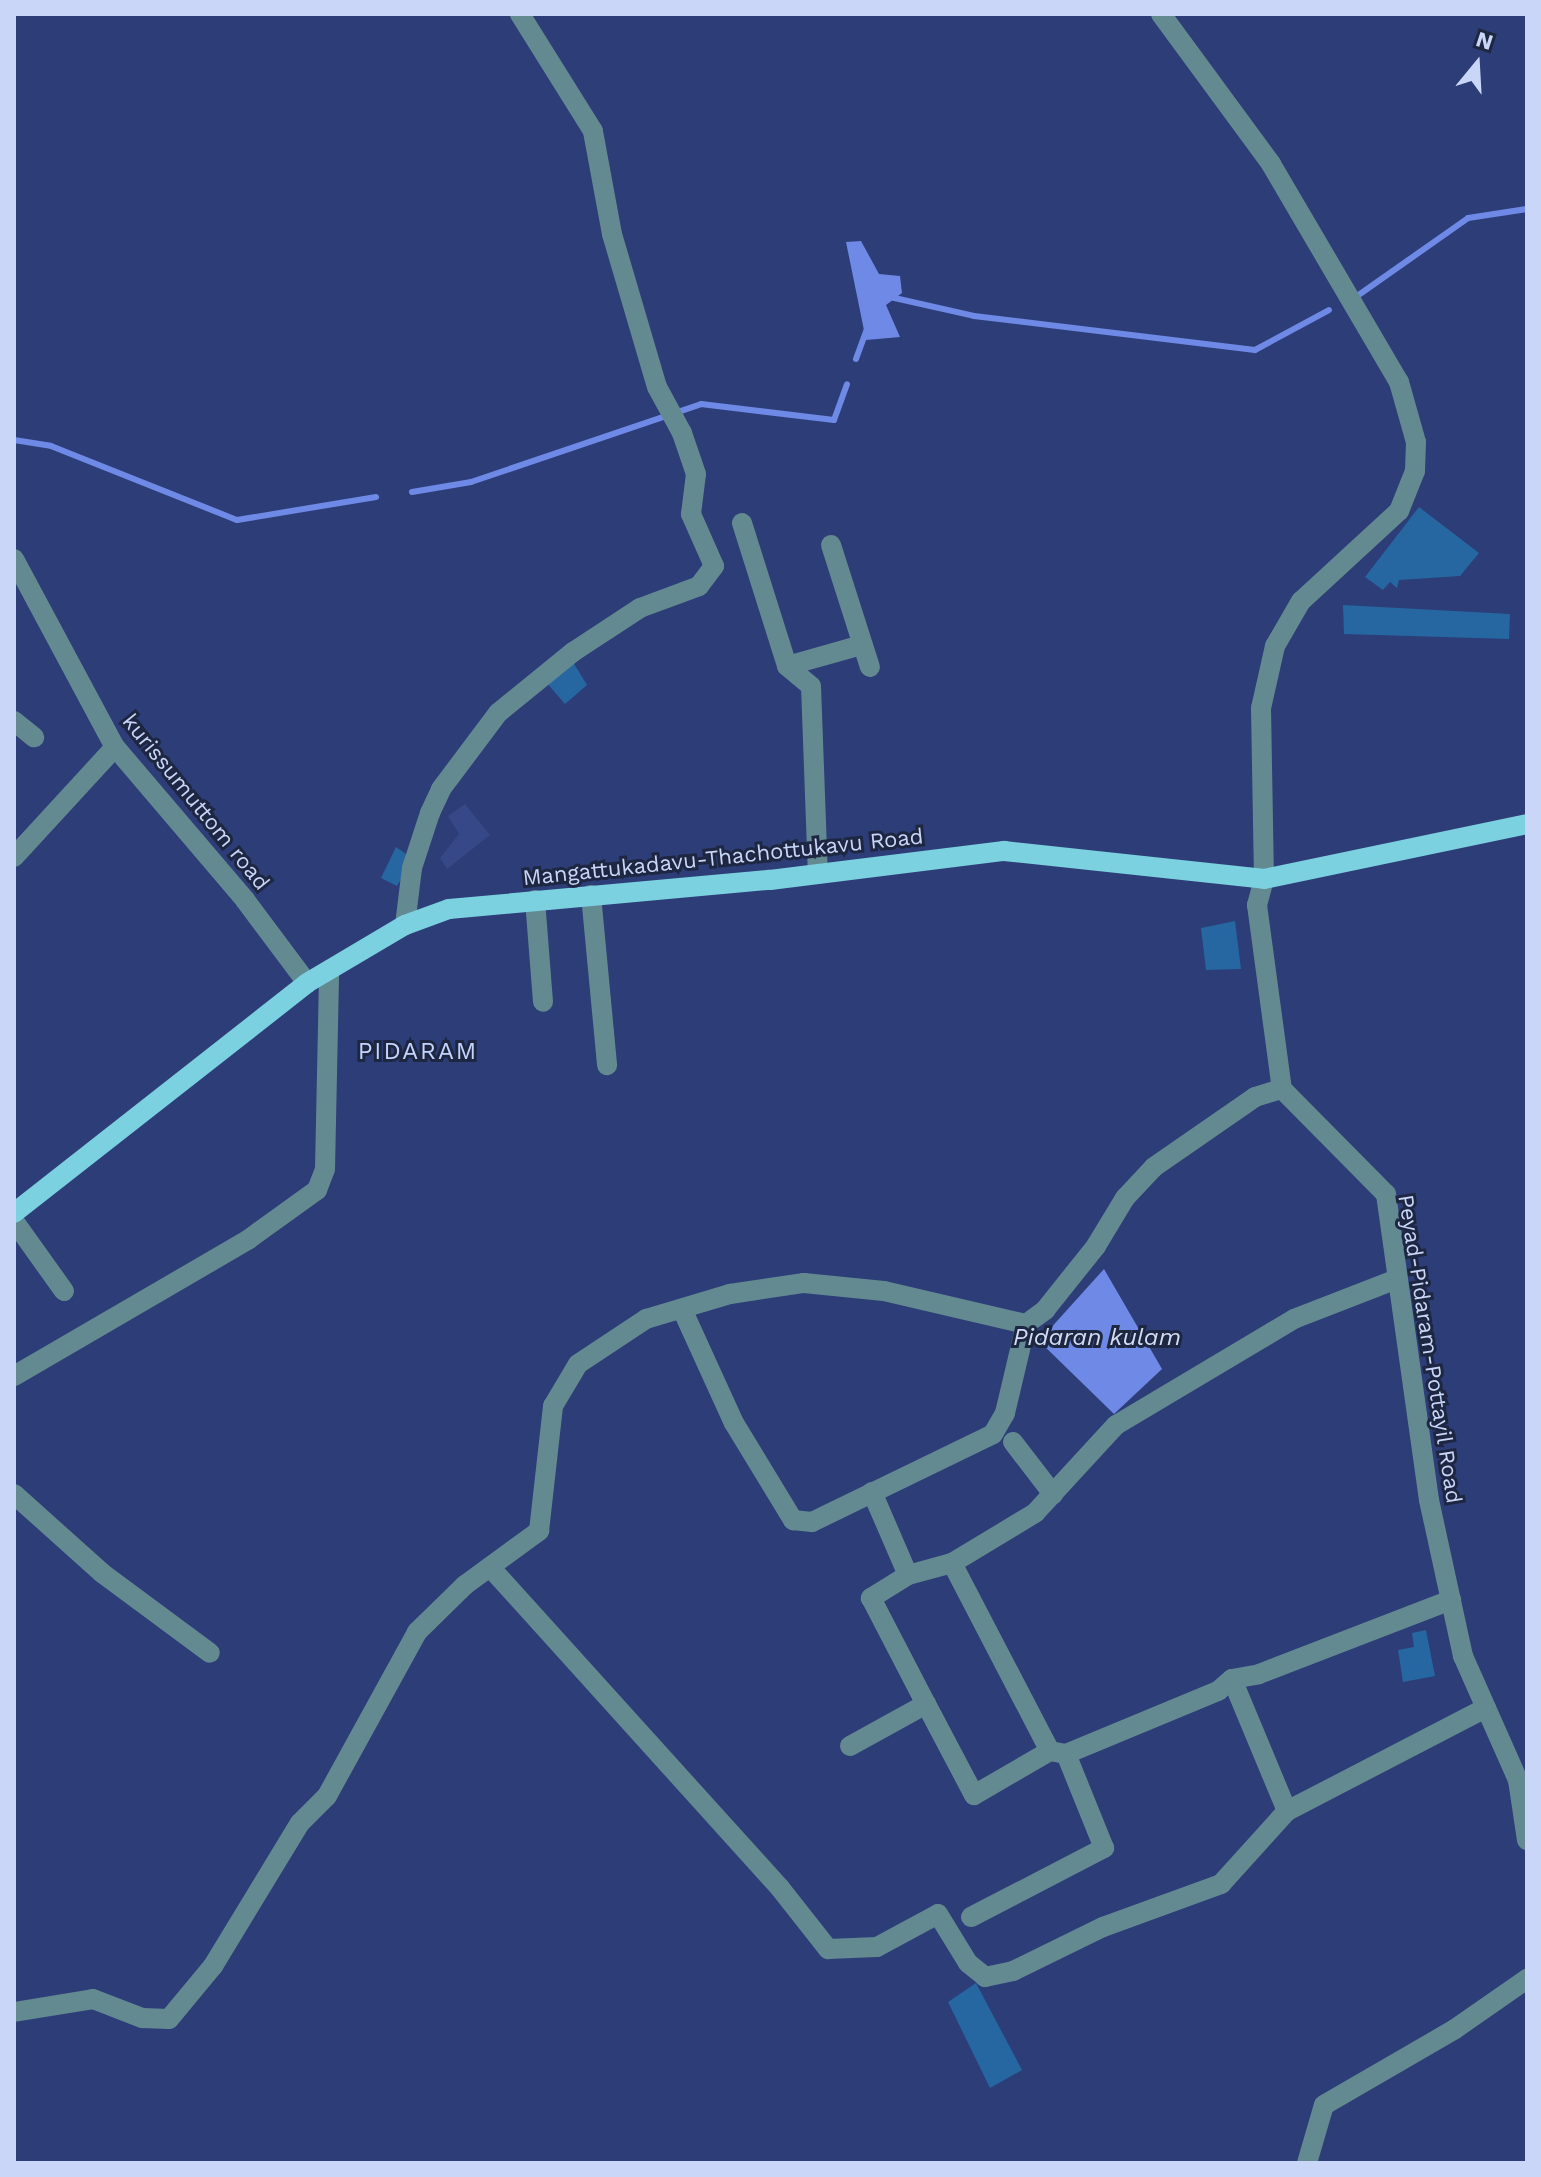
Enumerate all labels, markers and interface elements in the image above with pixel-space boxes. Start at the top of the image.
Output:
north arrow [1437,24,1517,104]
text: N [1473,26,1496,55]
street label: kurissumuttom road [117,709,275,895]
street label: Mangattukadavu-Thachottukavu Road [521,823,925,891]
district label: PIDARAM [358,1038,478,1066]
street label: Peyad-Pidaram-Pottayil Road [1392,1192,1468,1506]
water label: Pidaran kulam [1013,1324,1181,1352]

